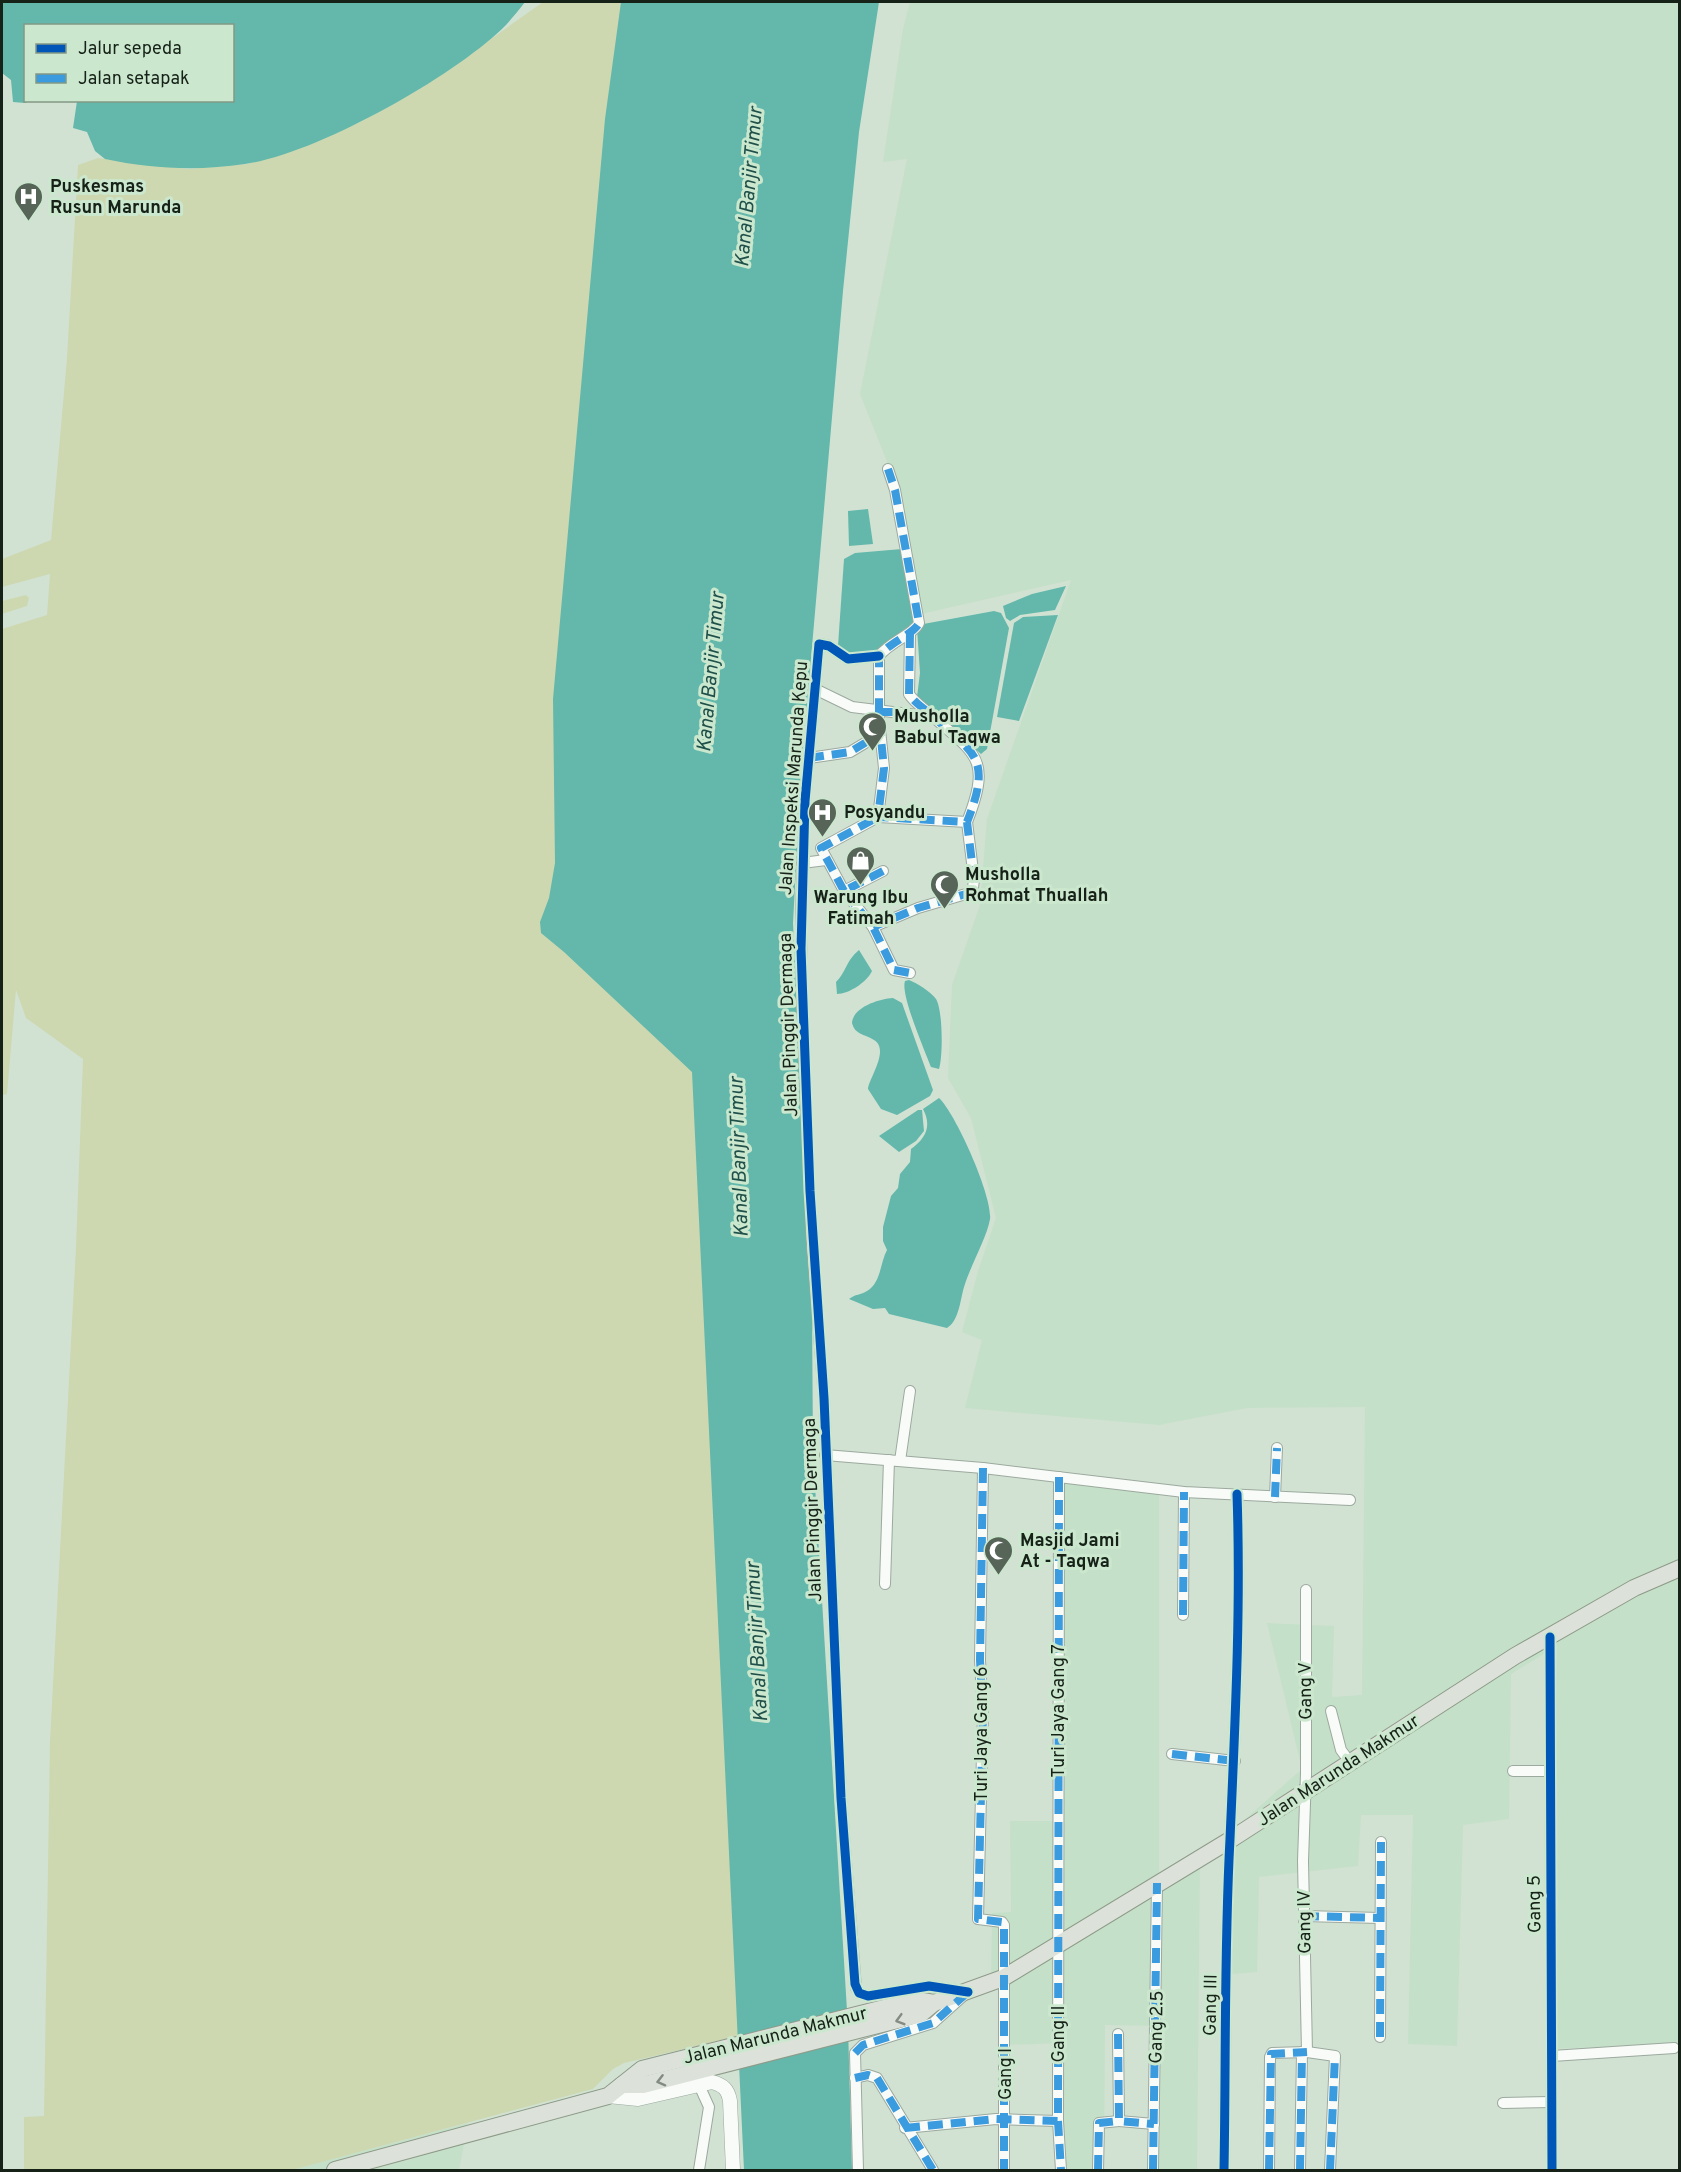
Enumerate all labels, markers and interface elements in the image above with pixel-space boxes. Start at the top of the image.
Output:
legend [24,24,234,102]
text: Jalur sepeda [78,38,182,61]
text: Jalan setapak [78,68,190,91]
water label: Kanal Banjir Timur [730,105,770,268]
place label: Puskesmas Rusun Marunda [50,176,181,220]
hospital icon: Puskesmas Rusun Marunda [13,180,45,222]
water label: Kanal Banjir Timur [692,590,732,753]
street label: Jalan Inspeksi Marunda Kepu [775,660,814,896]
place label: Musholla Babul Taqwa [894,706,1001,750]
mosque icon: Musholla Babul Taqwa [857,710,889,752]
hospital icon: Posyandu [807,796,839,838]
place label: Posyandu [844,802,926,825]
shop icon: Warung Ibu Fatimah [845,844,877,886]
place label: Musholla Rohmat Thuallah [965,864,1108,908]
mosque icon: Musholla Rohmat Thuallah [928,868,960,910]
place label: Warung Ibu Fatimah [814,887,908,931]
street label: Jalan Pinggir Dermaga [775,933,804,1117]
water label: Kanal Banjir Timur [724,1075,756,1238]
street label: Jalan Pinggir Dermaga [799,1418,828,1602]
place label: Masjid Jami At - Taqwa [1020,1530,1120,1574]
mosque icon: Masjid Jami At - Taqwa [983,1534,1015,1576]
water label: Kanal Banjir Timur [741,1560,775,1723]
street label: Turi Jaya Gang 7 [1048,1644,1071,1778]
street label: Gang V [1294,1662,1319,1720]
street label: Turi Jaya Gang 6 [971,1666,994,1802]
street label: Jalan Marunda Makmur [1253,1710,1424,1832]
street label: Gang 5 [1523,1875,1548,1933]
street label: Gang IV [1293,1890,1318,1954]
street label: Gang III [1199,1974,1224,2036]
street label: Gang 2.5 [1145,1990,1170,2064]
street label: Jalan Marunda Makmur [681,2002,870,2070]
street label: Gang II [1048,2006,1071,2062]
one-way arrow [895,2013,906,2025]
street label: Gang I [995,2048,1018,2100]
one-way arrow [656,2073,666,2086]

